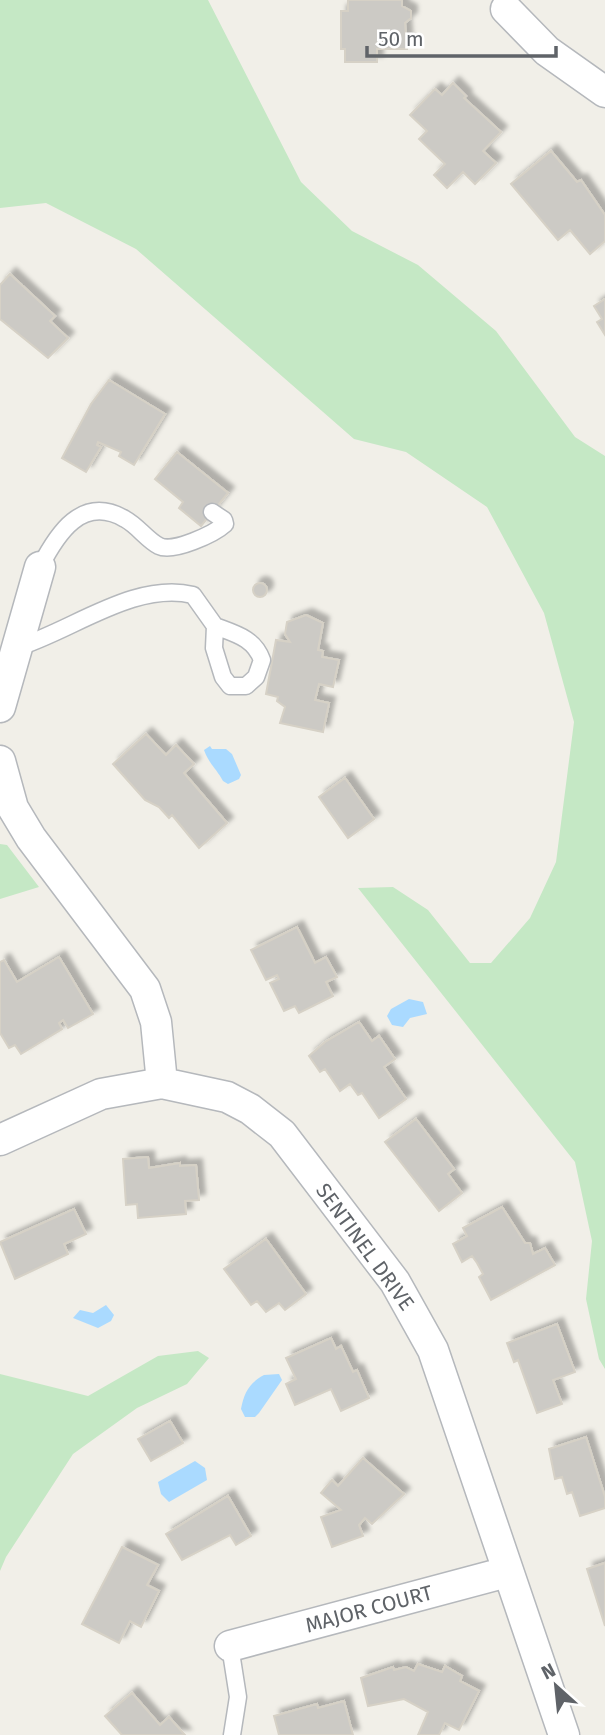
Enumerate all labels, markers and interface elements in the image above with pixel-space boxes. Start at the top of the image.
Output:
scale bar [367,14,556,58]
text: 50 m [378,26,424,52]
street label: SENTINEL DRIVE [310,1178,420,1316]
street label: MAJOR COURT [303,1580,436,1638]
north arrow [521,1651,591,1721]
text: N [538,1658,559,1684]

